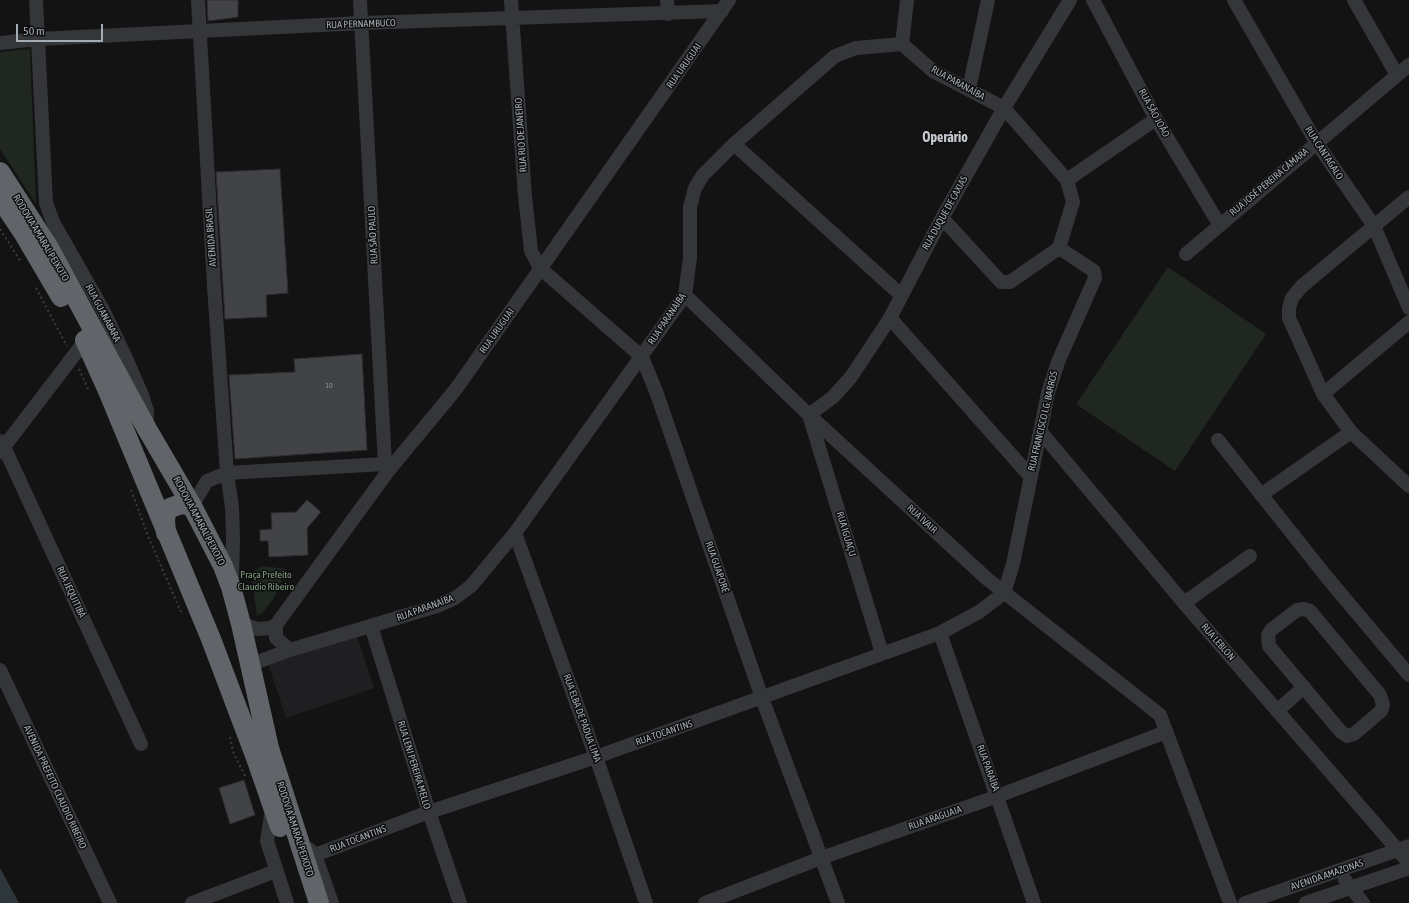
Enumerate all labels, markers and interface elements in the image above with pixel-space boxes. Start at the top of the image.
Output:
scale bar [18,16,105,42]
street label: RUA PERNAMBUCO [326,17,396,31]
text: 50 m [23,24,45,38]
street label: RUA URUGUAI [664,41,704,91]
street label: RUA PARANAÍBA [929,63,987,103]
street label: RUA SÃO JOÃO [1136,87,1172,139]
street label: RUA RIO DE JANEIRO [512,97,530,173]
street label: RUA CANTAGALO [1302,124,1346,182]
district label: Operário [922,130,968,146]
street label: RUA JOSÉ PEREIRA CÂMARA [1227,146,1311,218]
street label: RUA DUQUE DE CAXIAS [920,174,970,252]
street label: RODOVIA AMARAL PEIXOTO [10,192,72,284]
street label: RUA SÃO PAULO [365,206,381,264]
street label: AVENIDA BRASIL [203,207,219,267]
street label: RUA GUANABARA [83,282,123,344]
street label: RUA PARANAÍBA [645,291,689,347]
street label: RUA URUGUAI [477,306,517,356]
street label: RUA FRANCISCO I.G. BARROS [1026,370,1060,472]
house number: 10 [325,380,333,390]
street label: RODOVIA AMARAL PEIXOTO [170,474,228,568]
street label: RUA IVAIR [904,502,940,536]
street label: RUA IGUAÇU [834,510,858,558]
street label: RUA GUAPORÉ [703,540,731,594]
street label: RUA JEQUITIBÁ [54,564,88,620]
park label: Praça Prefeito Claudio Ribeiro [238,569,294,592]
street label: RUA PARANAÍBA [395,592,455,624]
street label: RUA LEBLON [1199,621,1237,663]
street label: RUA ELBA DE PÁDUA LIMA [561,672,603,764]
street label: RUA TOCANTINS [634,718,694,748]
street label: RUA LENI PEREIRA MELLO [395,719,433,811]
street label: AVENIDA PREFEITO CLAUDIO RIBEIRO [21,723,89,851]
street label: RUA PARAÍBA [974,743,1002,793]
street label: RODOVIA AMARAL PEIXOTO [274,780,316,878]
street label: RUA ARAGUAIA [907,803,963,833]
street label: RUA TOCANTINS [328,823,388,855]
street label: AVENIDA AMAZONAS [1289,857,1365,893]

